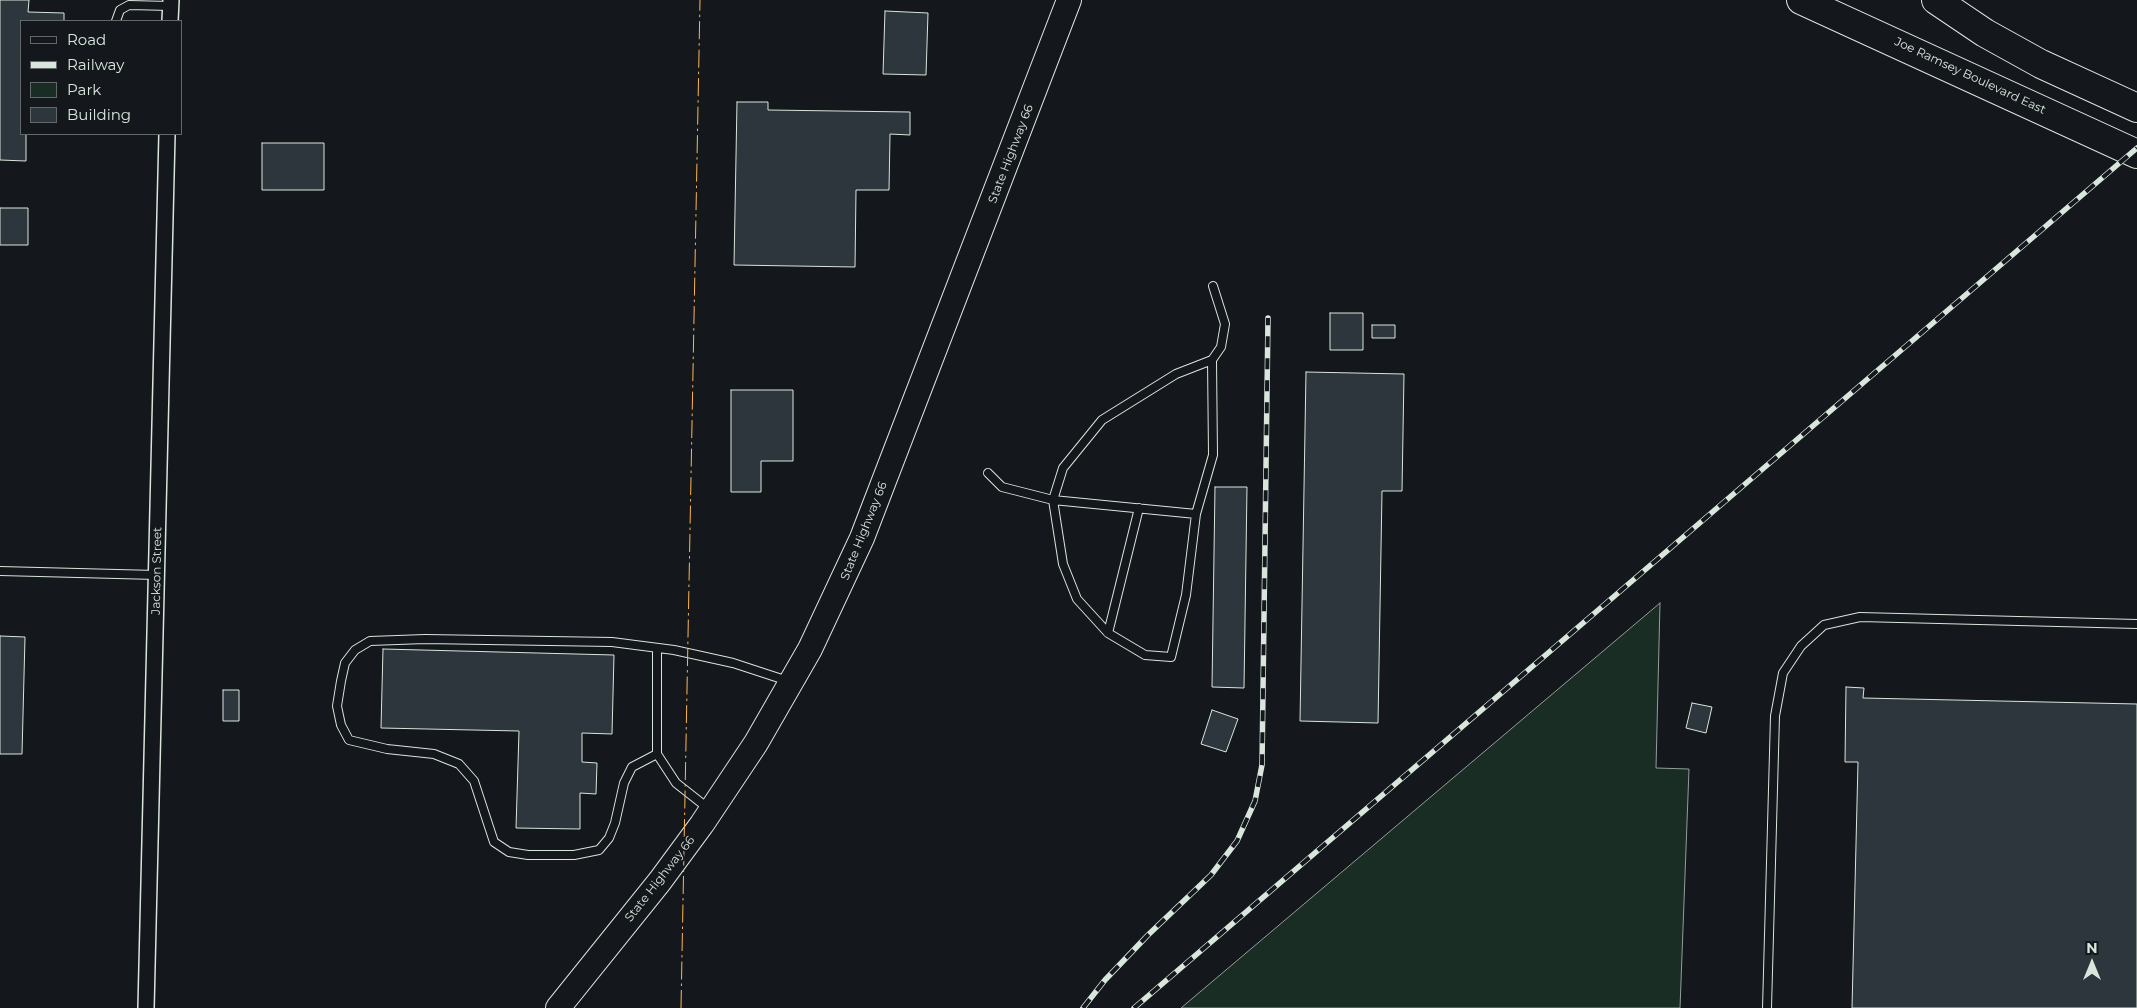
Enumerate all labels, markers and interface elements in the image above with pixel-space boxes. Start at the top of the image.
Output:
legend [20,20,182,135]
text: Road [67,30,106,49]
street label: Joe Ramsey Boulevard East [1892,35,2048,117]
text: Railway [67,55,124,74]
text: Park [67,80,101,99]
street label: State Highway 66 [986,103,1036,205]
text: Building [67,105,131,124]
street label: State Highway 66 [838,480,890,582]
street label: Jackson Street [149,527,165,615]
street label: State Highway 66 [622,833,698,925]
north arrow [2067,938,2117,988]
text: N [2086,939,2098,957]

